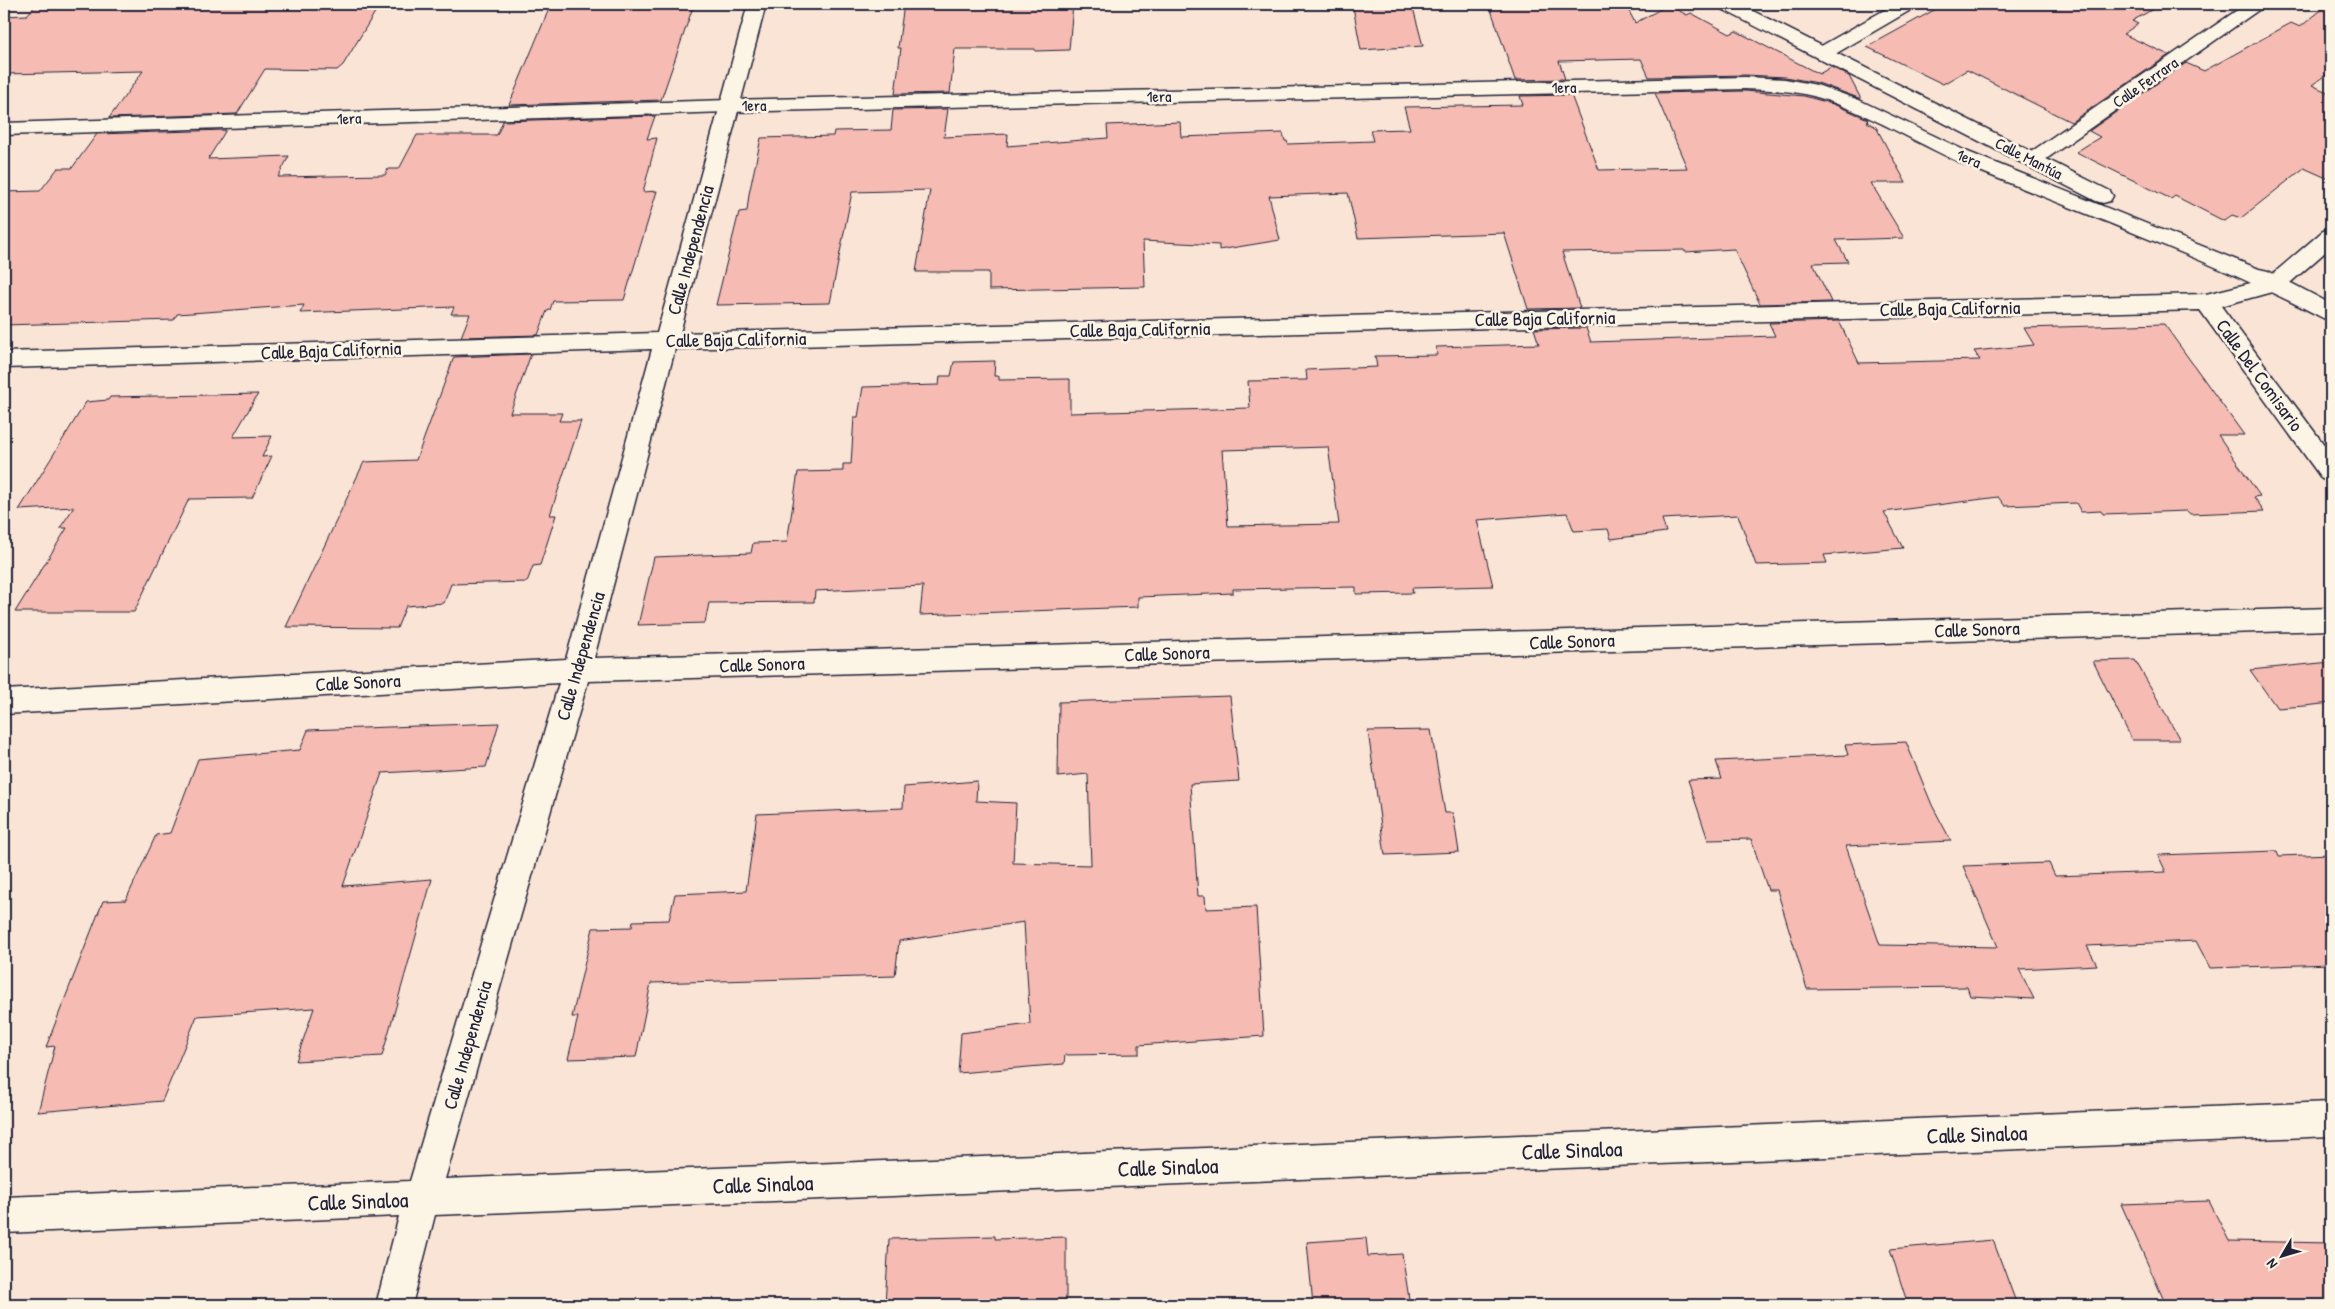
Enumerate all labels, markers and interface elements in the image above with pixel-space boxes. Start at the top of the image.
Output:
street label: Calle Ferrara [2108,51,2182,113]
street label: 1era [1552,76,1576,98]
street label: 1era [1147,85,1171,107]
street label: 1era [742,94,766,116]
street label: 1era [336,107,362,129]
street label: Calle Mantúa [1991,132,2067,184]
street label: 1era [1953,143,1985,173]
street label: Calle Independencia [660,182,720,318]
street label: Calle Baja California [1879,294,2021,322]
street label: Calle Baja California [1474,304,1616,332]
street label: Calle Del Comisario [2210,313,2310,437]
street label: Calle Baja California [1069,315,1211,343]
street label: Calle Baja California [665,325,807,353]
street label: Calle Baja California [260,335,402,365]
street label: Calle Independencia [549,588,611,723]
street label: Calle Sonora [1934,614,2021,643]
street label: Calle Sonora [1529,626,1616,655]
street label: Calle Sonora [1124,638,1211,667]
street label: Calle Sonora [719,649,806,678]
street label: Calle Sonora [315,667,402,697]
street label: Calle Independencia [436,977,498,1112]
street label: Calle Sinaloa [1926,1117,2028,1151]
street label: Calle Sinaloa [1521,1133,1623,1167]
street label: Calle Sinaloa [1117,1150,1219,1184]
street label: Calle Sinaloa [712,1167,814,1201]
street label: Calle Sinaloa [307,1184,409,1218]
north arrow [2258,1232,2308,1282]
text: N [2261,1255,2281,1273]

